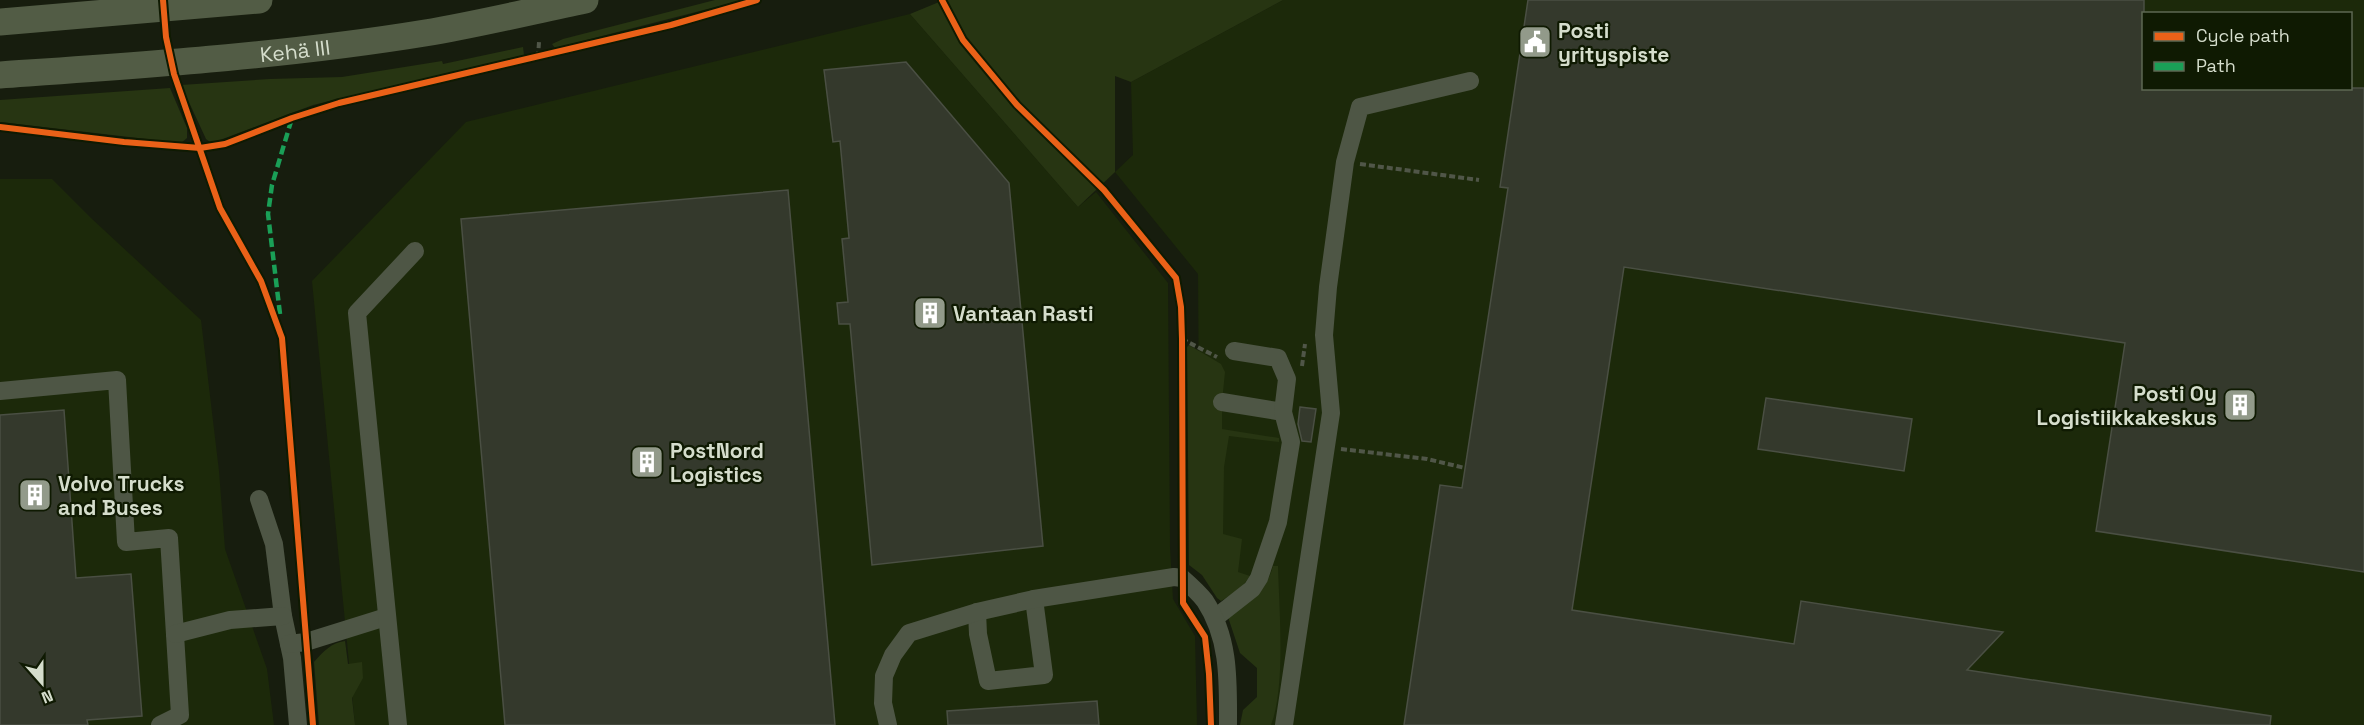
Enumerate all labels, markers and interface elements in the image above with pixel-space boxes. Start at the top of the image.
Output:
legend [2142,12,2352,90]
place label: Posti yrityspiste [1558,17,1669,68]
public building icon: Posti yrityspiste [1517,24,1553,60]
text: Cycle path [2196,24,2290,47]
street label: Kehä III [259,33,332,68]
text: Path [2196,54,2236,77]
building icon: Vantaan Rasti [912,295,948,331]
place label: Vantaan Rasti [953,300,1094,327]
place label: Posti Oy Logistiikkakeskus [2037,380,2217,431]
building icon: Posti Oy Logistiikkakeskus [2222,387,2258,423]
place label: PostNord Logistics [670,437,764,488]
building icon: PostNord Logistics [629,444,665,480]
place label: Volvo Trucks and Buses [58,470,185,521]
building icon: Volvo Trucks and Buses [17,477,53,513]
north arrow [12,653,72,713]
text: N [38,685,56,708]

